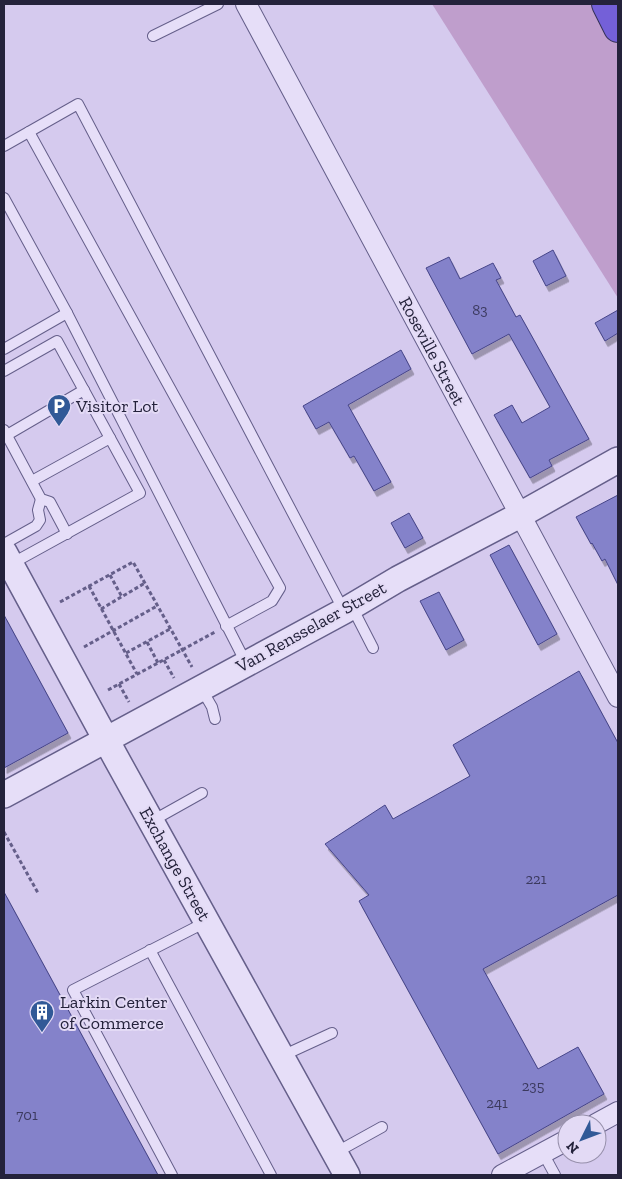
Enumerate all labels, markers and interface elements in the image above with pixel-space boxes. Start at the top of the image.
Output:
street label: Roseville Street [394,293,470,409]
house number: 83 [472,301,488,319]
parking icon: Visitor Lot [46,393,72,427]
place label: Visitor Lot [75,395,159,417]
street label: Van Rensselaer Street [231,576,390,678]
street label: Exchange Street [135,803,216,925]
house number: 221 [525,870,547,888]
place label: Larkin Center of Commerce [60,991,168,1034]
building icon: Larkin Center of Commerce [29,999,55,1033]
house number: 235 [522,1077,545,1095]
house number: 241 [486,1094,508,1112]
house number: 701 [16,1106,38,1124]
north arrow [557,1114,607,1164]
text: N [563,1137,583,1157]

